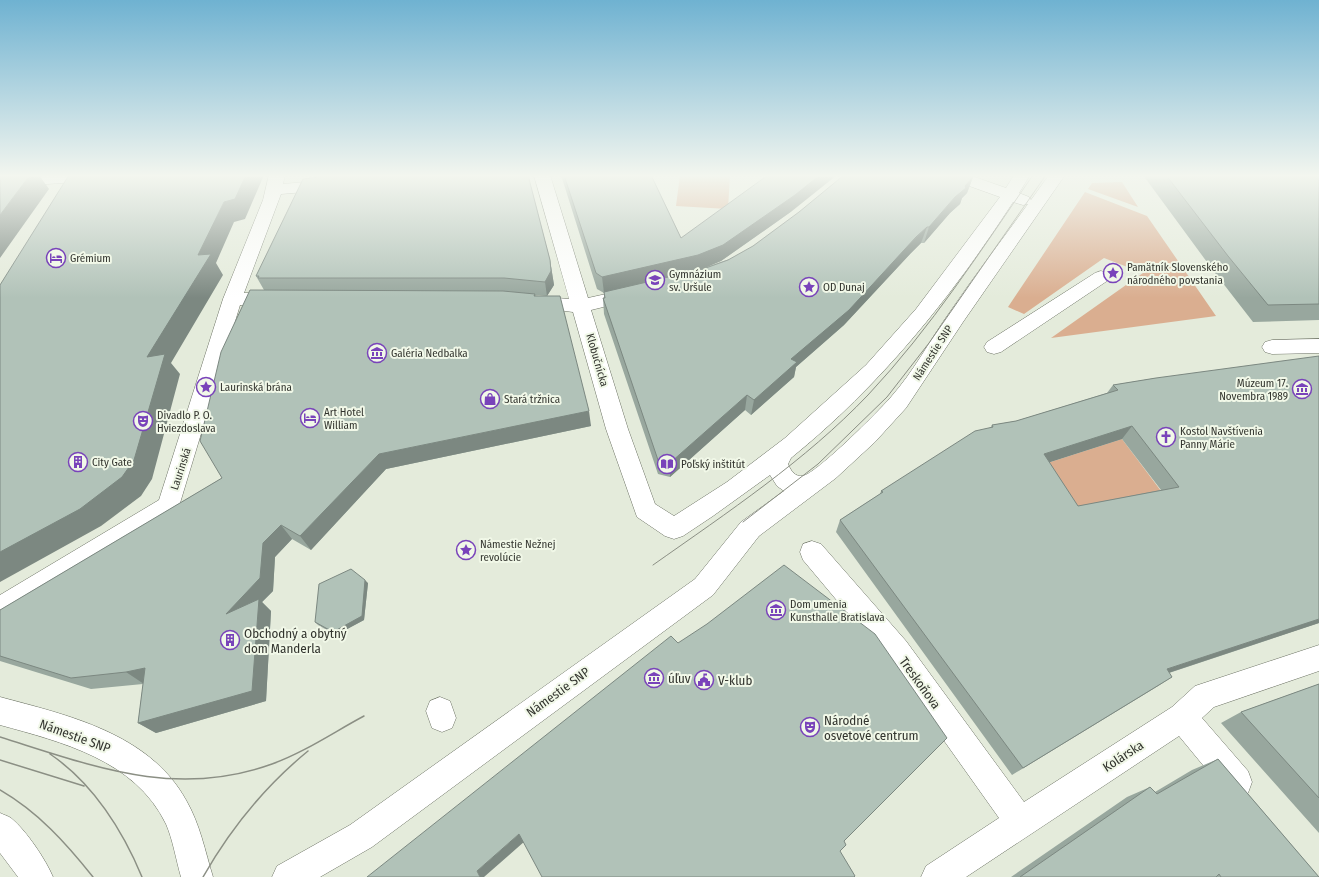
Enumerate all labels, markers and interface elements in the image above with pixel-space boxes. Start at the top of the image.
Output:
hotel icon: Grémium [45,247,67,269]
place label: Grémium [70,252,111,265]
place label: Pamätník Slovenského národného povstania [1127,261,1229,287]
place icon: Pamätník Slovenského národného povstania [1102,262,1124,284]
place label: Gymnázium sv. Uršule [669,268,721,294]
school or university icon: Gymnázium sv. Uršule [644,269,666,291]
place icon: OD Dunaj [798,276,820,298]
place label: OD Dunaj [823,281,865,294]
street label: Námestie SNP [910,323,956,383]
street label: Klobučnícka [583,332,611,388]
museum icon: Galéria Nedbalka [366,342,388,364]
place label: Galéria Nedbalka [391,347,468,360]
place icon: Laurinská brána [195,376,217,398]
place label: Múzeum 17. Novembra 1989 [1219,377,1288,403]
museum icon: Múzeum 17. Novembra 1989 [1291,378,1313,400]
place label: Laurinská brána [220,381,292,394]
shop icon: Stará tržnica [479,388,501,410]
place label: Stará tržnica [504,393,560,406]
place label: Art Hotel William [324,406,364,432]
hotel icon: Art Hotel William [299,407,321,429]
place label: Divadlo P. O. Hviezdoslava [157,409,216,435]
theatre icon: Divadlo P. O. Hviezdoslava [132,410,154,432]
place label: Kostol Navštívenia Panny Márie [1180,425,1263,451]
church icon: Kostol Navštívenia Panny Márie [1155,426,1177,448]
street label: Laurinská [168,446,194,492]
building icon: City Gate [67,451,89,473]
library icon: Poľský inštitút [656,453,678,475]
place label: City Gate [92,456,132,469]
place label: Poľský inštitút [681,458,745,471]
place label: Námestie Nežnej revolúcie [480,538,556,564]
place icon: Námestie Nežnej revolúcie [455,539,477,561]
place label: Dom umenia Kunsthalle Bratislava [790,598,885,624]
museum icon: Dom umenia Kunsthalle Bratislava [765,599,787,621]
place label: Obchodný a obytný dom Manderla [244,626,347,656]
building icon: Obchodný a obytný dom Manderla [219,629,241,651]
street label: Treskoňova [896,654,944,712]
street label: Námestie SNP [524,664,593,720]
museum icon: úľuv [643,667,665,689]
public building icon: V-klub [693,669,715,691]
place label: úľuv [668,671,691,686]
place label: V-klub [718,673,752,688]
place label: Národné osvetové centrum [824,713,919,743]
street label: Námestie SNP [37,716,113,756]
theatre icon: Národné osvetové centrum [799,716,821,738]
street label: Kolárska [1100,737,1146,775]

